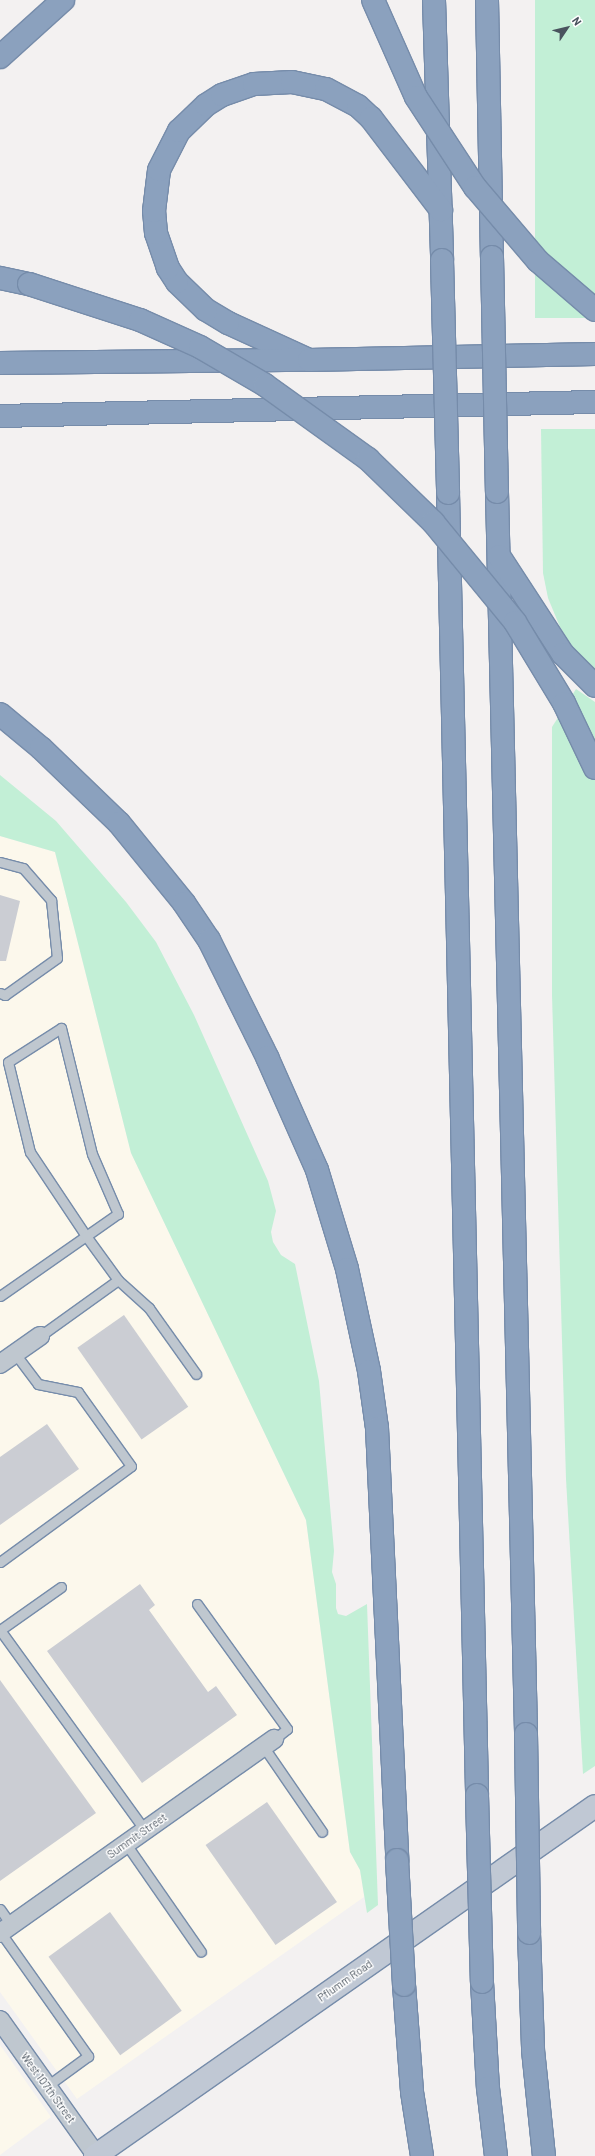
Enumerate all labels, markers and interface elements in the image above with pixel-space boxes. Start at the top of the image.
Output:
north arrow [547,8,587,48]
text: N [570,14,585,28]
street label: Summit Street [105,1811,169,1861]
street label: Pflumm Road [315,1957,375,2005]
street label: West 107th Street [18,2050,78,2126]

